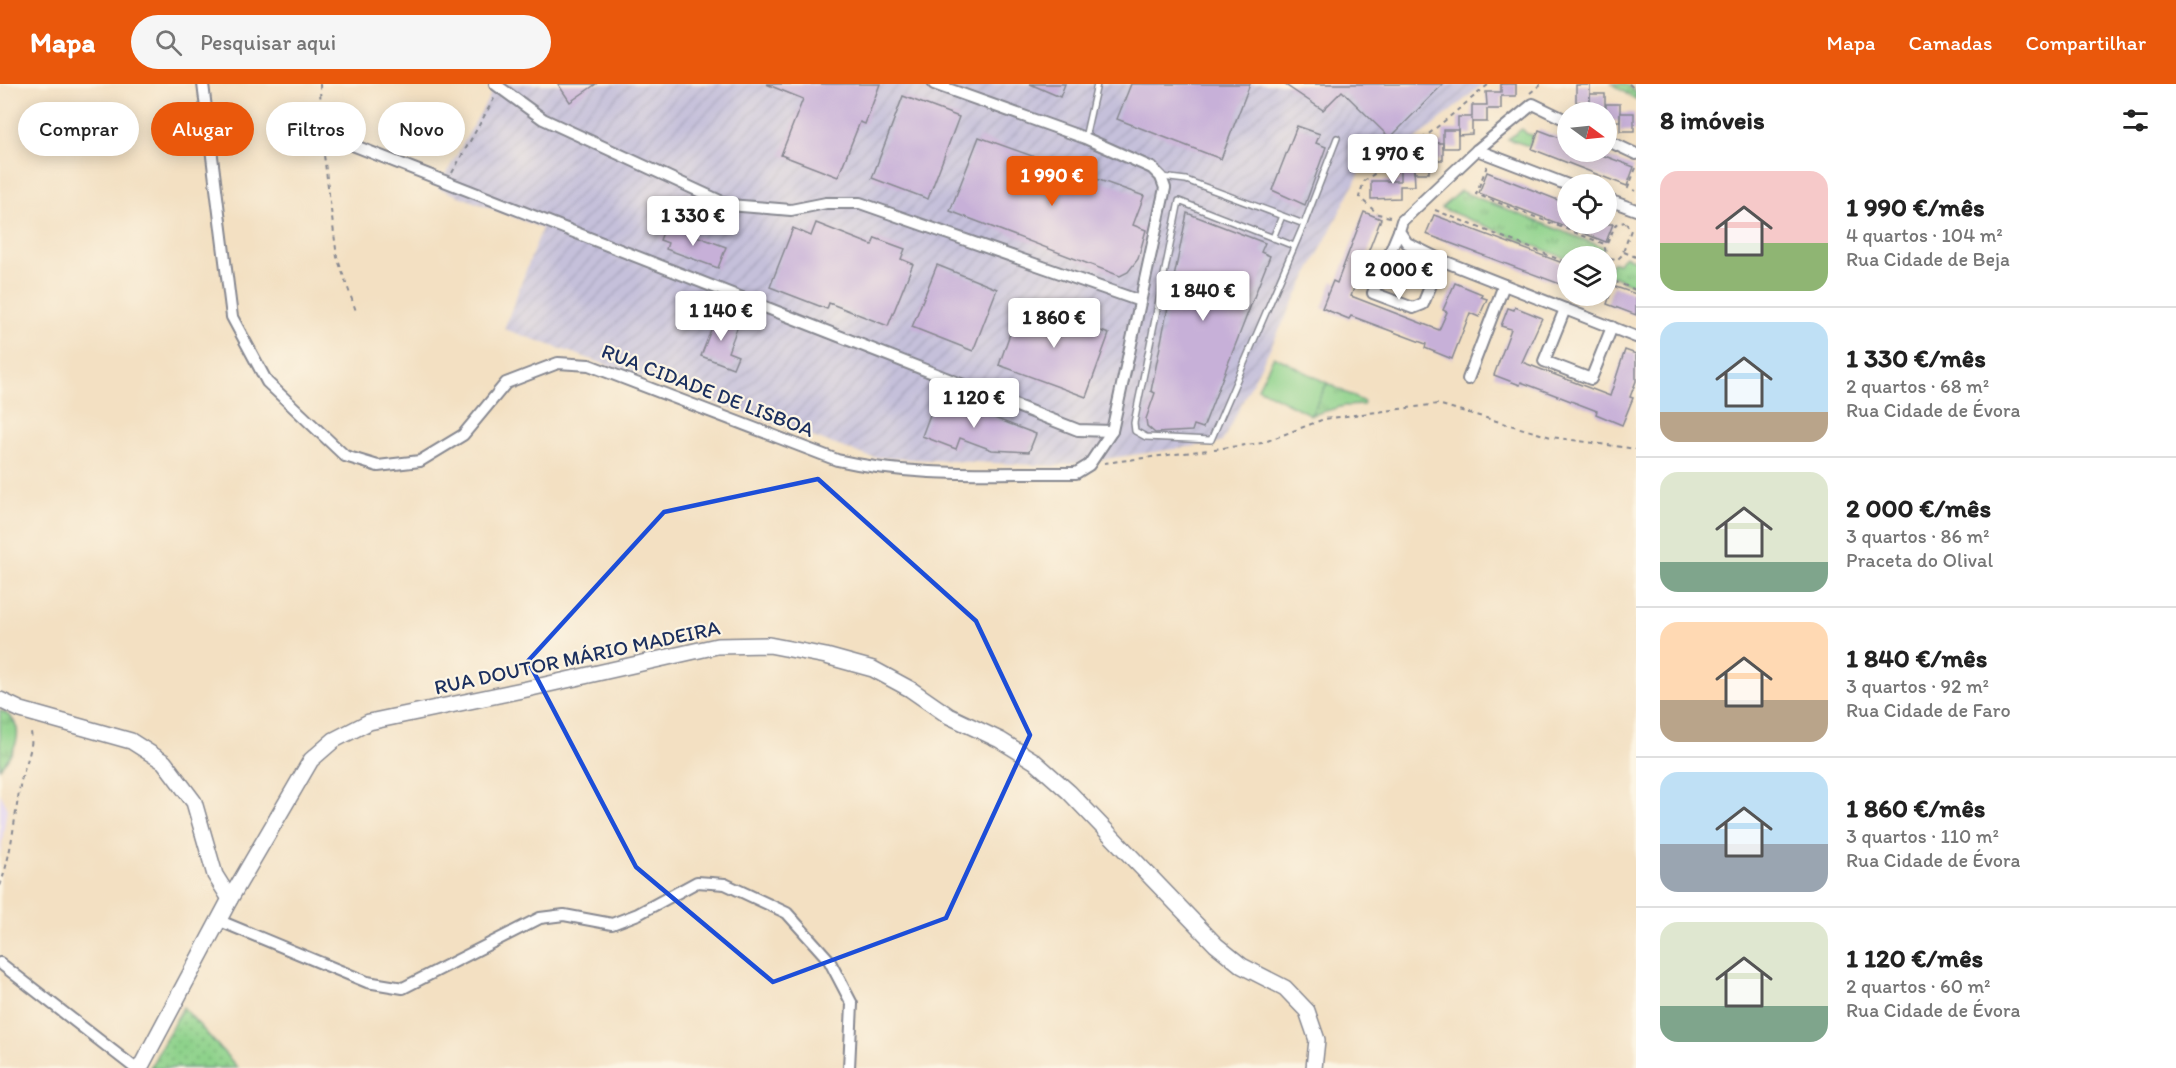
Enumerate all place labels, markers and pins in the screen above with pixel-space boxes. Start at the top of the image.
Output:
pin: 1 970 € [1338,134,1448,185]
pin: 1 990 € [997,156,1107,207]
pin: 1 330 € [638,196,748,247]
pin: 2 000 € [1344,250,1454,301]
pin: 1 840 € [1148,271,1258,322]
pin: 1 140 € [666,291,776,342]
pin: 1 860 € [999,298,1109,349]
pin: 1 120 € [919,378,1029,429]

